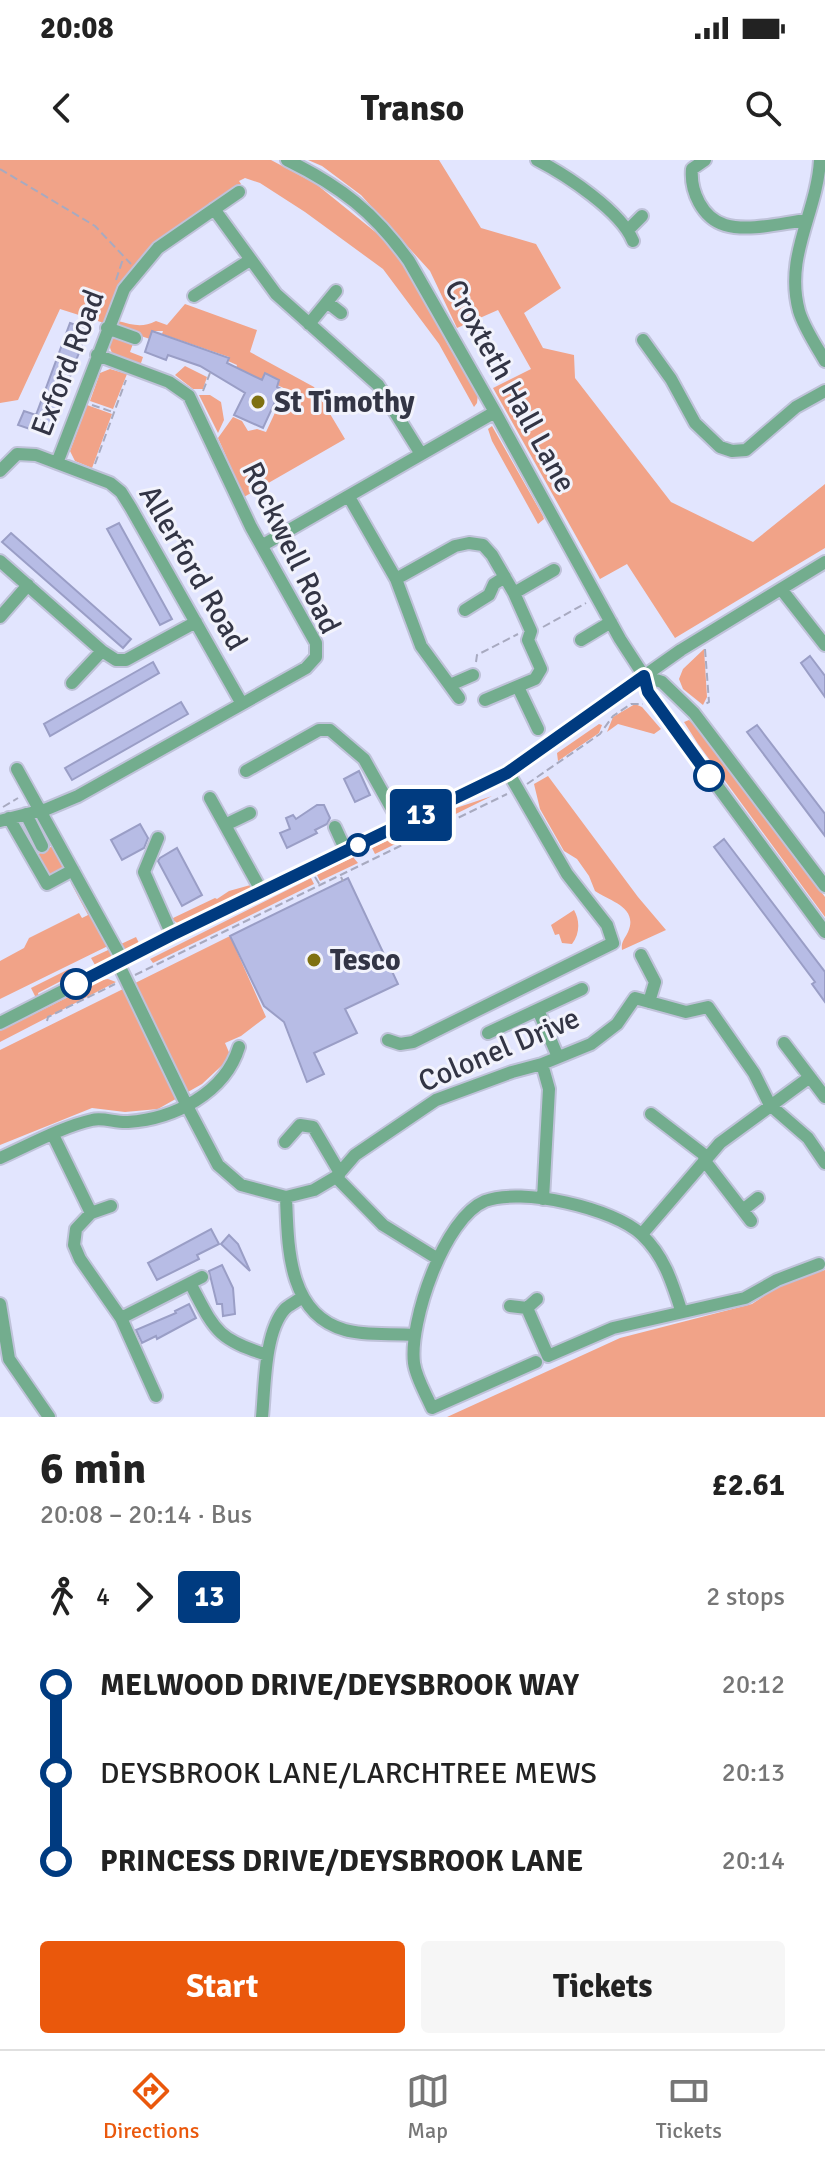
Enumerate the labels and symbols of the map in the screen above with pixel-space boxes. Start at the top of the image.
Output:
street label: Croxteth Hall Lane [436,273,584,499]
street label: Exford Road [23,285,113,441]
place label: St Timothy [274,384,415,421]
marker: St Timothy [249,393,267,411]
street label: Rockwell Road [233,456,349,640]
street label: Allerford Road [131,479,255,657]
unlabelled marker [694,761,724,791]
line badge: 13 [385,789,457,841]
unlabelled marker [347,834,369,856]
place label: Tesco [330,942,401,979]
marker: Tesco [305,951,323,969]
unlabelled marker [61,969,91,999]
street label: Colonel Drive [413,999,585,1101]

